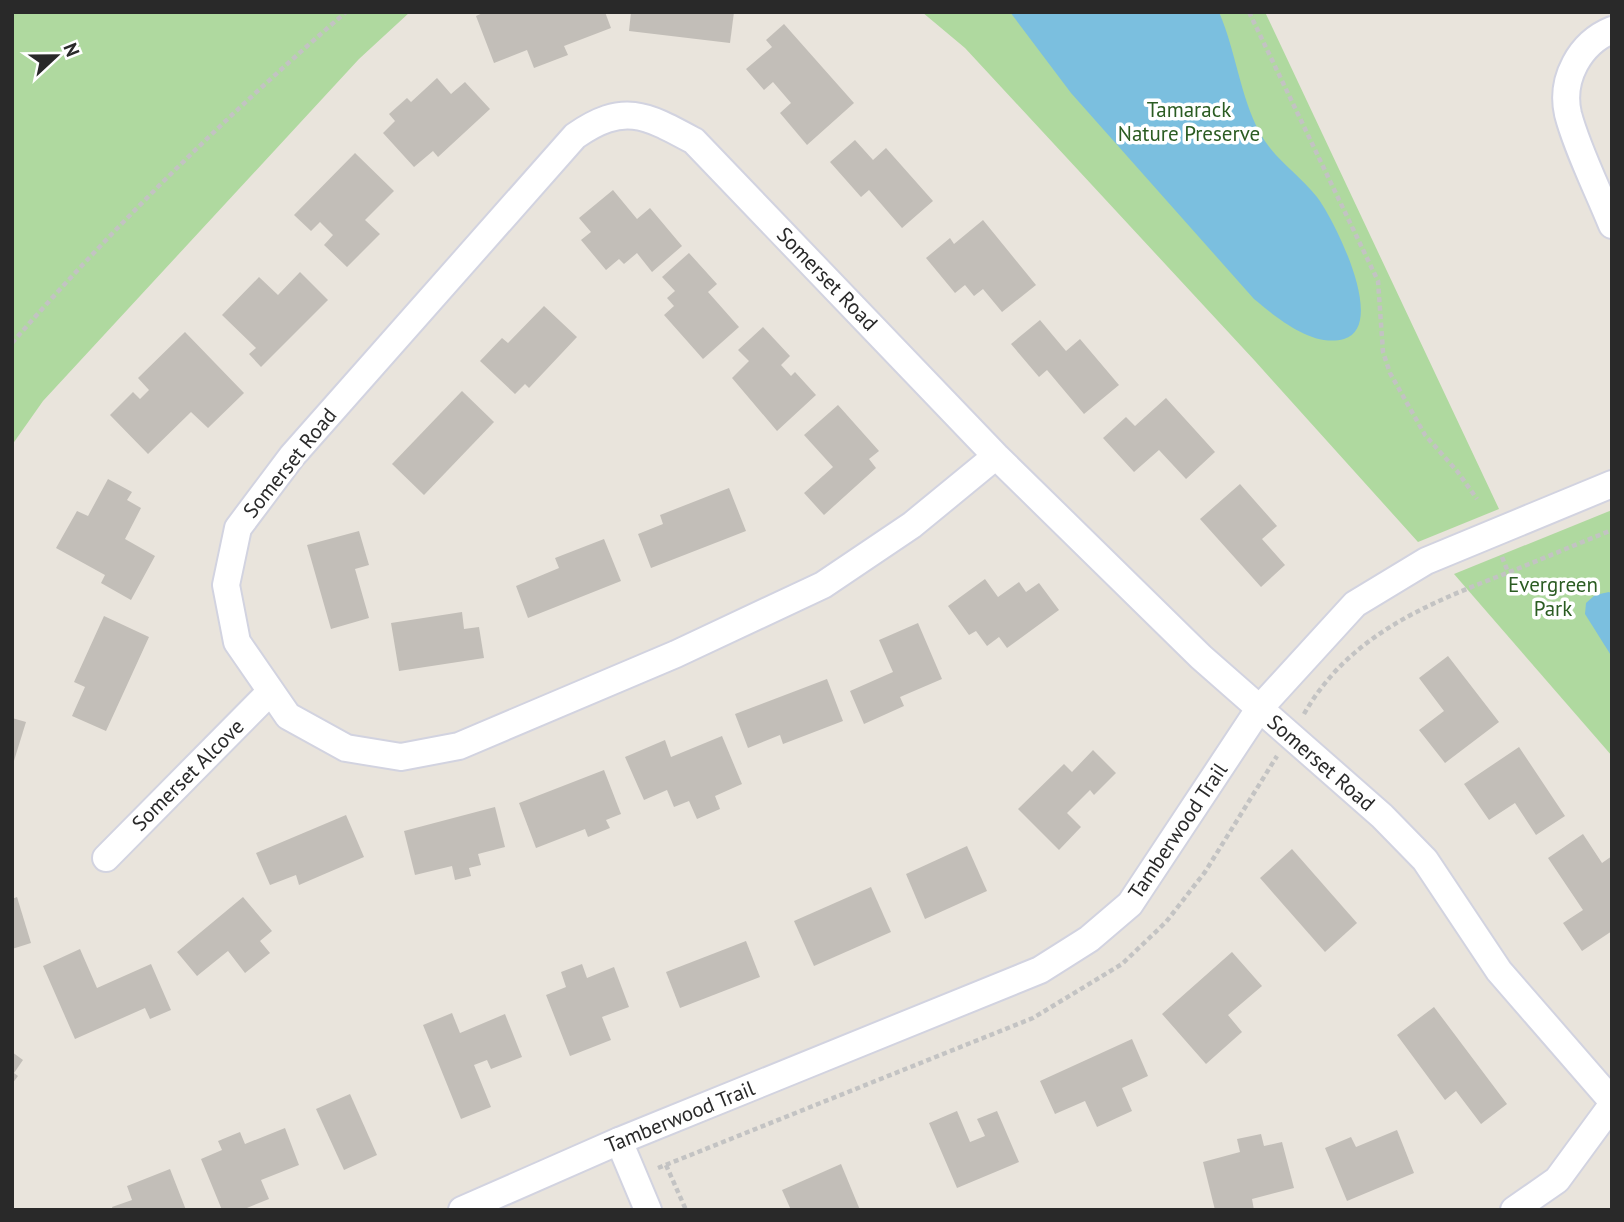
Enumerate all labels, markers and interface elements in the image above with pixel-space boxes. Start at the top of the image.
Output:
north arrow [21,21,91,91]
text: N [58,39,85,60]
park label: Tamarack Nature Preserve [1118,96,1260,147]
street label: Somerset Road [771,221,884,336]
street label: Somerset Road [237,402,342,523]
park label: Evergreen Park [1508,571,1598,622]
street label: Somerset Road [1262,708,1381,817]
street label: Somerset Alcove [126,713,249,836]
street label: Tamberwood Trail [1122,757,1233,904]
street label: Tamberwood Trail [601,1074,758,1159]

